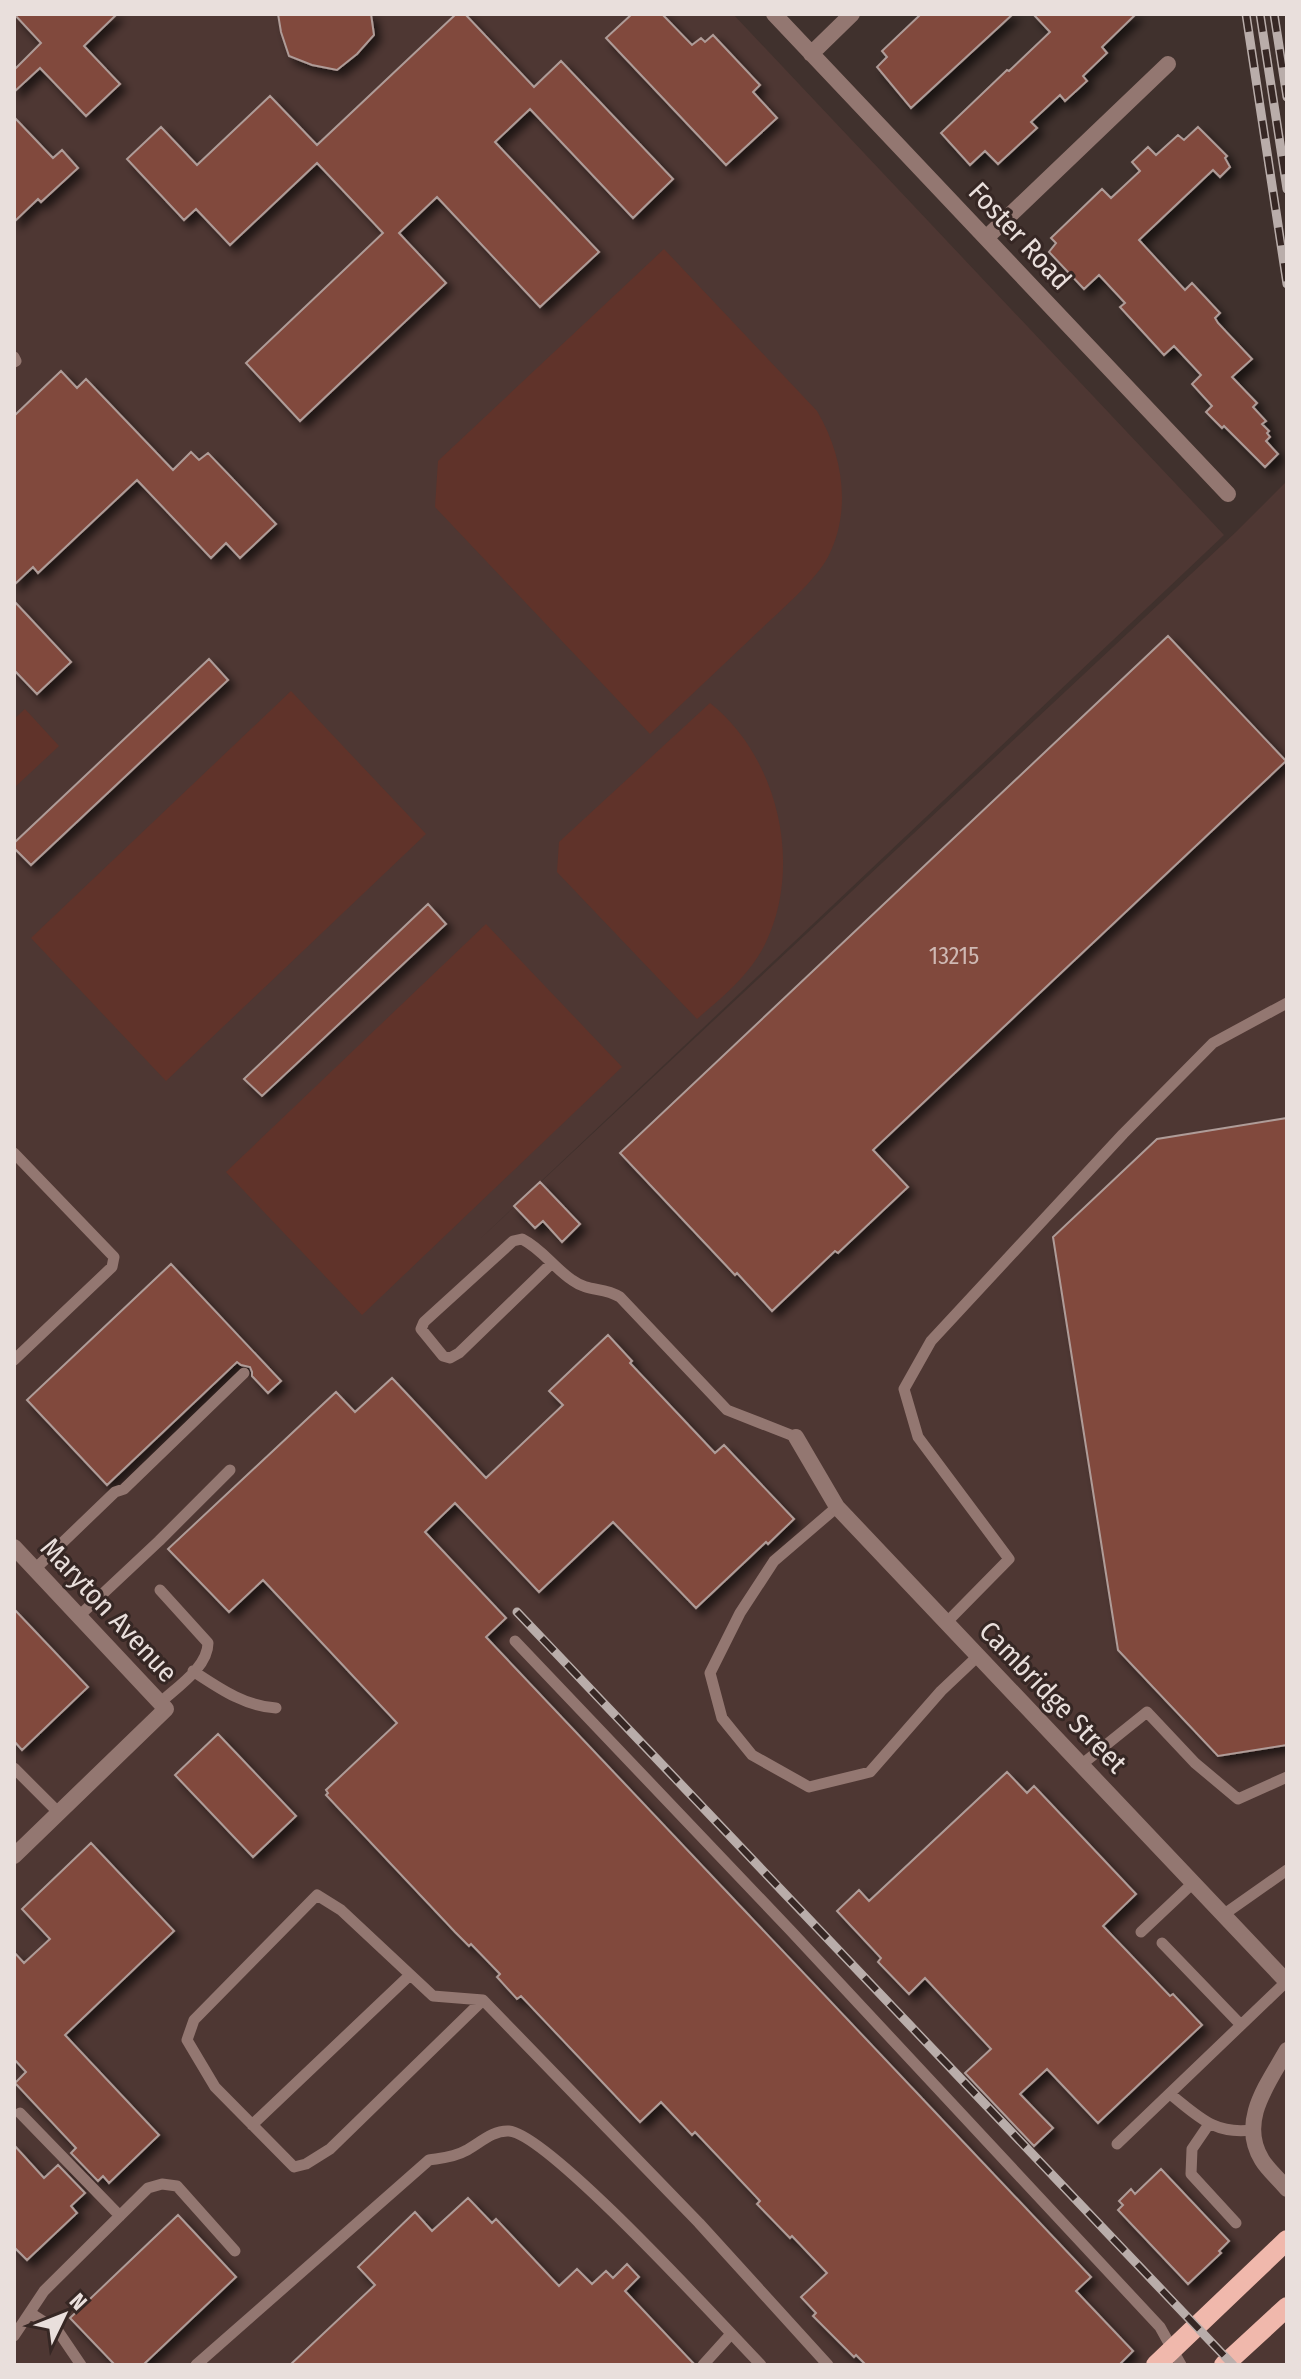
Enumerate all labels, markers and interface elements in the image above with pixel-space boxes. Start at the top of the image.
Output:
street label: Foster Road [962,175,1078,297]
house number: 13215 [929,942,979,970]
street label: Maryton Avenue [34,1531,184,1689]
street label: Cambridge Street [972,1614,1134,1780]
north arrow [24,2275,104,2355]
text: N [64,2288,93,2316]

